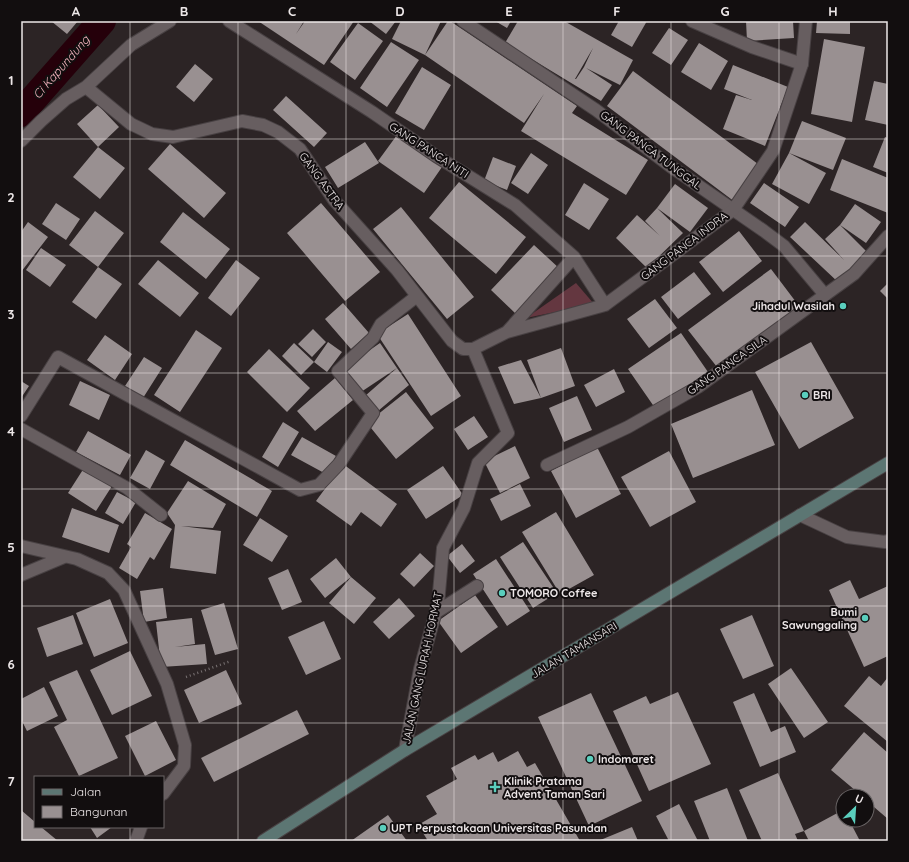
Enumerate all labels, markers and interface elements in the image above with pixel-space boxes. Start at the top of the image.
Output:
text: A [72,3,81,19]
text: B [180,3,188,19]
text: C [288,3,296,19]
text: D [395,3,405,19]
text: E [505,3,513,19]
text: F [613,3,621,19]
text: G [720,3,730,19]
text: H [828,3,838,19]
water label: Ci Kapundung [29,31,93,102]
text: 1 [8,72,14,88]
street label: GANG PANCA TUNGGAL [598,107,704,193]
street label: GANG PANCA NITI [387,119,471,181]
street label: GANG ASTRA [296,149,348,213]
text: 2 [7,189,15,205]
street label: GANG PANCA INDRA [638,209,730,283]
place label: Jihadul Wasilah [752,299,835,313]
marker: Jihadul Wasilah [838,301,848,311]
text: 3 [8,306,15,322]
street label: GANG PANCA SILA [685,332,769,398]
place label: BRI [813,388,831,402]
marker: BRI [800,390,810,400]
text: 4 [7,423,15,439]
text: 5 [7,539,15,555]
place label: TOMORO Coffee [510,586,598,600]
marker: TOMORO Coffee [497,588,507,598]
street label: JALAN GANG LURAH HORMAT [399,590,445,746]
place label: Bumi Sawunggaling [782,605,857,632]
marker: Bumi Sawunggaling [860,613,870,623]
street label: JALAN TAMANSARI [528,619,620,681]
text: 6 [7,656,15,672]
place label: Indomaret [598,752,654,766]
marker: Indomaret [585,754,595,764]
text: 7 [7,773,15,789]
place label: Klinik Pratama Advent Taman Sari [504,774,605,801]
legend [34,776,164,828]
marker: Klinik Pratama Advent Taman Sari [489,781,501,793]
text: Jalan [70,784,101,799]
north arrow [835,788,875,828]
text: U [853,791,866,807]
text: Bangunan [70,804,127,819]
place label: UPT Perpustakaan Universitas Pasundan [391,821,607,835]
marker: UPT Perpustakaan Universitas Pasundan [378,823,388,833]

